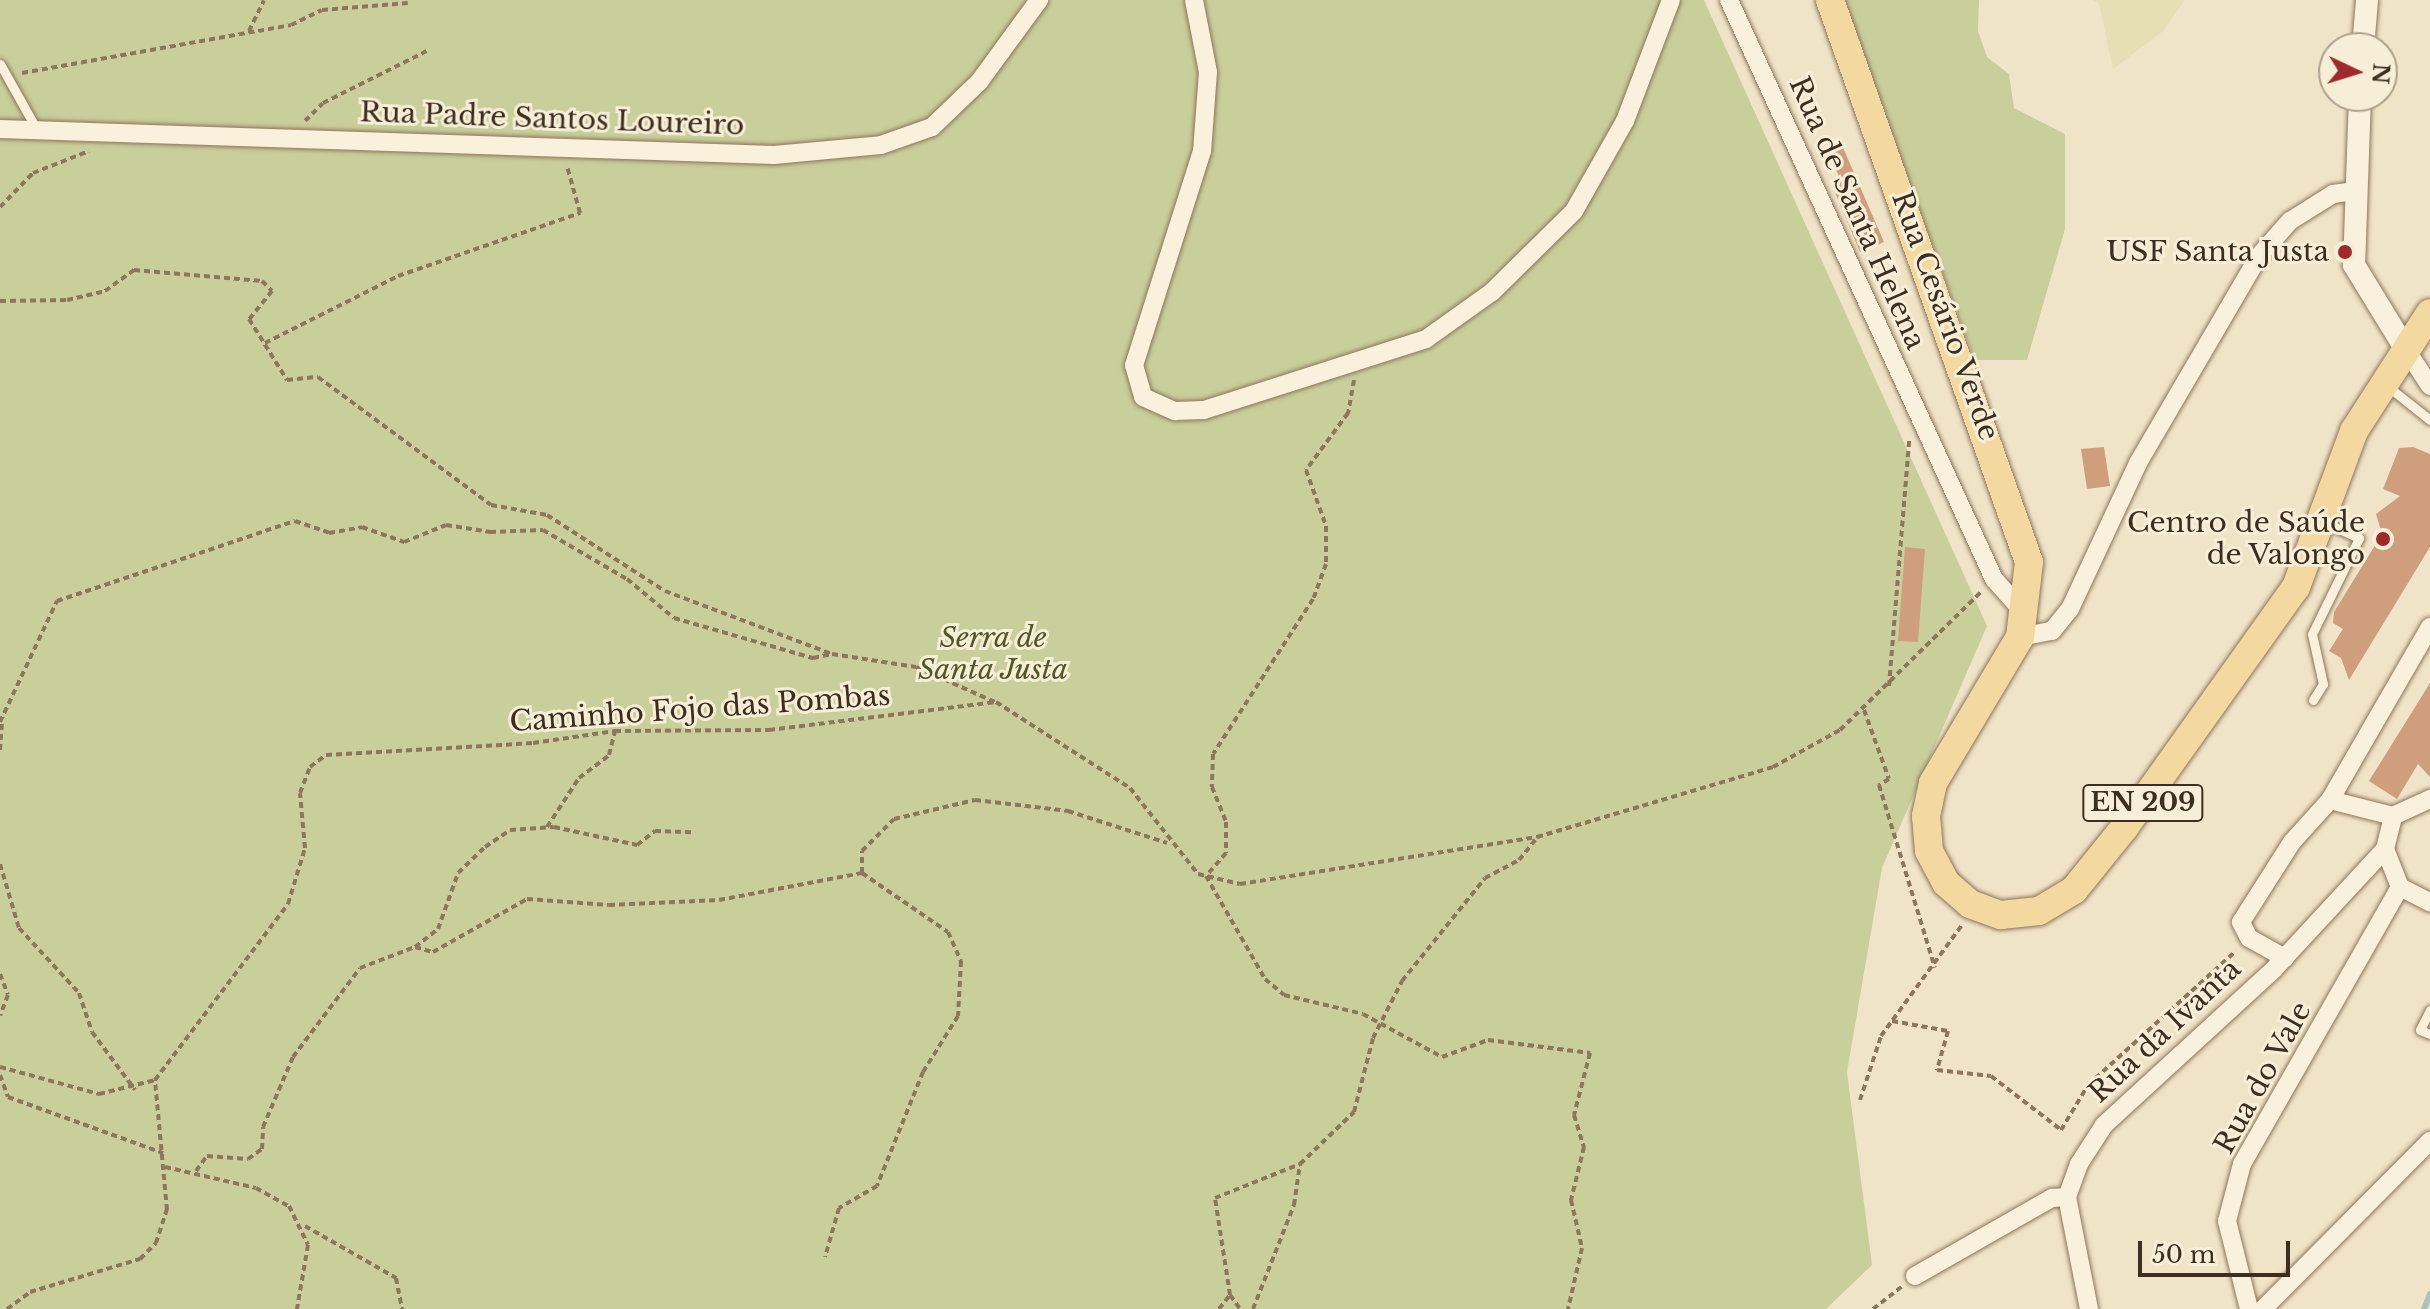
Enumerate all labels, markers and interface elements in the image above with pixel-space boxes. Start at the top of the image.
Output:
north arrow [2318,32,2398,112]
text: N [2366,62,2395,85]
street label: Rua de Santa Helena [1782,71,1932,355]
street label: Rua Padre Santos Loureiro [359,95,745,143]
street label: Rua Cesário Verde [1884,186,2006,446]
place label: USF Santa Justa [2105,235,2329,269]
marker: USF Santa Justa [2336,243,2354,261]
place label: Centro de Saúde de Valongo [2127,506,2365,572]
marker: Centro de Saúde de Valongo [2372,528,2394,550]
park label: Serra de Santa Justa [917,621,1069,687]
street label: Caminho Fojo das Pombas [508,679,892,739]
road number: EN 209 [2081,781,2205,825]
street label: Rua da Ivanta [2082,952,2248,1110]
street label: Rua do Vale [2207,996,2319,1160]
scale bar [2142,1225,2294,1275]
text: 50 m [2152,1240,2215,1269]

